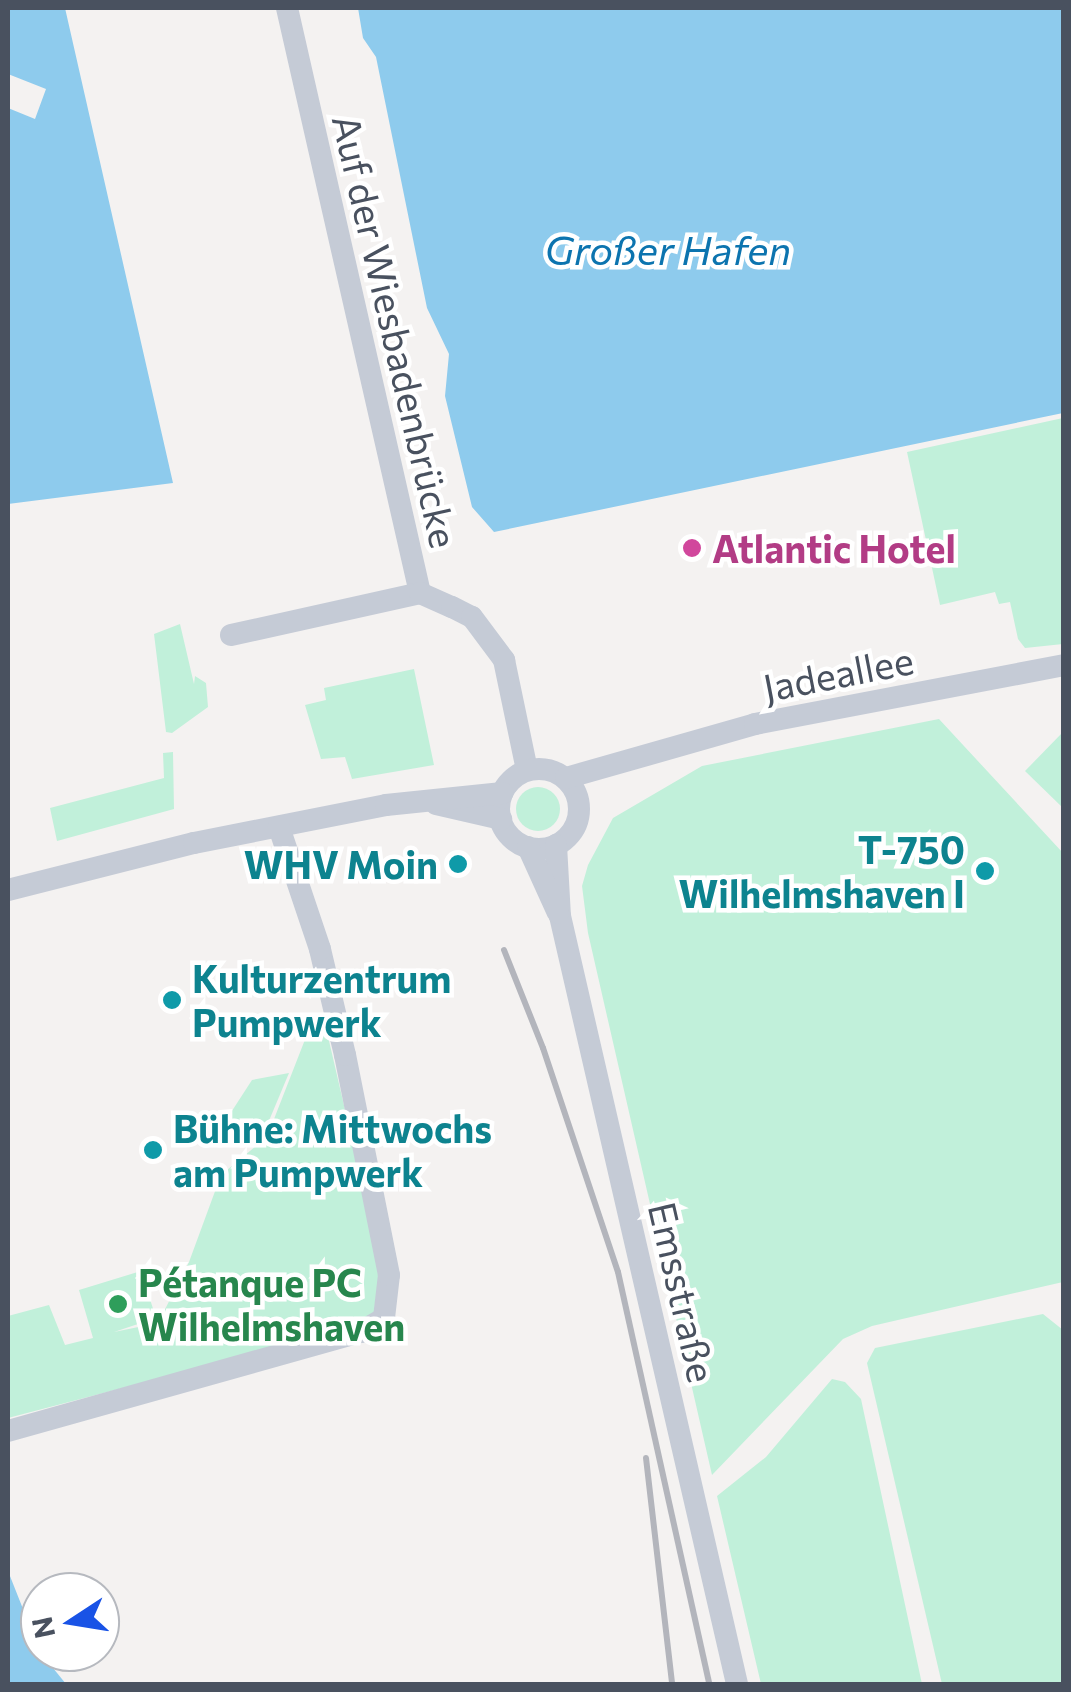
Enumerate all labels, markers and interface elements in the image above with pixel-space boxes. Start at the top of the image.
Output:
street label: Auf der Wiesbadenbrücke [324,110,468,552]
water label: Großer Hafen [545,225,791,273]
place label: Atlantic Hotel [712,525,956,571]
marker: Atlantic Hotel [681,537,703,559]
street label: Jadeallee [759,636,917,710]
place label: T-750 Wilhelmshaven I [679,826,965,916]
place label: WHV Moin [244,841,438,887]
marker: WHV Moin [447,853,469,875]
marker: T-750 Wilhelmshaven I [974,860,996,882]
place label: Kulturzentrum Pumpwerk [192,955,451,1044]
marker: Kulturzentrum Pumpwerk [161,989,183,1011]
place label: Bühne: Mittwochs am Pumpwerk [173,1105,492,1194]
marker: Bühne: Mittwochs am Pumpwerk [142,1139,164,1161]
street label: Emsstraße [640,1197,726,1387]
place label: Pétanque PC Wilhelmshaven [138,1259,405,1348]
marker: Pétanque PC Wilhelmshaven [107,1293,129,1315]
north arrow [20,1572,120,1672]
text: N [24,1614,61,1642]

